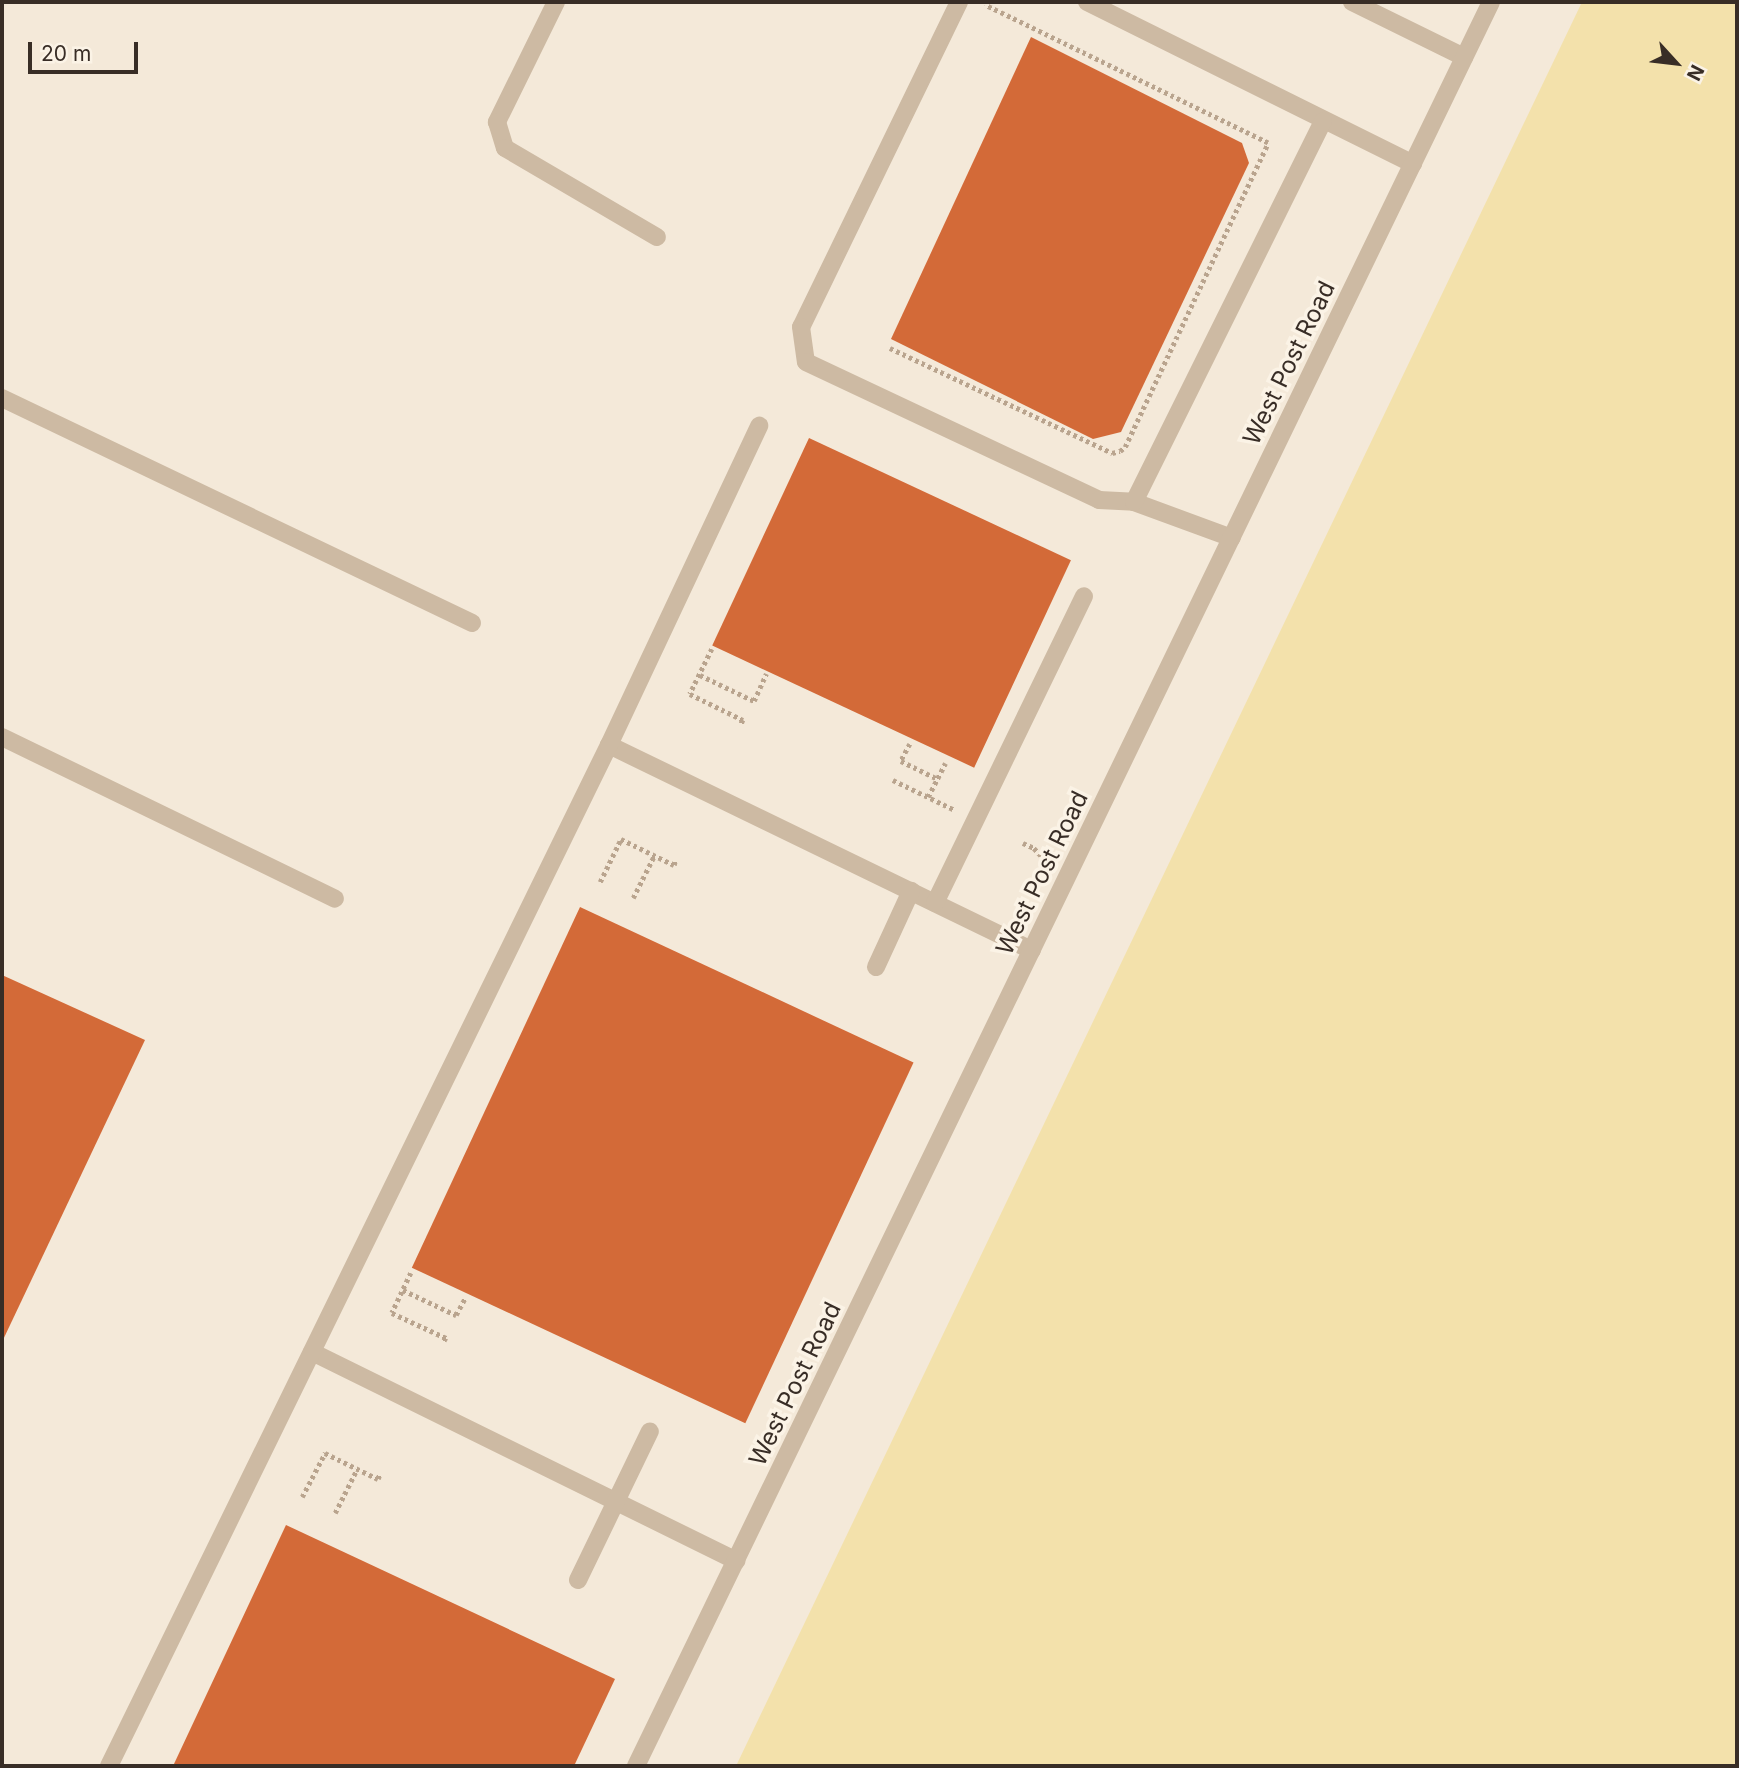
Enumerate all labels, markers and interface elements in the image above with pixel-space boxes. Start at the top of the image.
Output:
scale bar [32,28,142,72]
north arrow [1641,28,1711,98]
text: 20 m [41,41,91,66]
text: N [1682,61,1709,84]
street label: West Post Road [1237,276,1341,450]
street label: West Post Road [990,786,1094,960]
street label: West Post Road [743,1297,847,1471]

